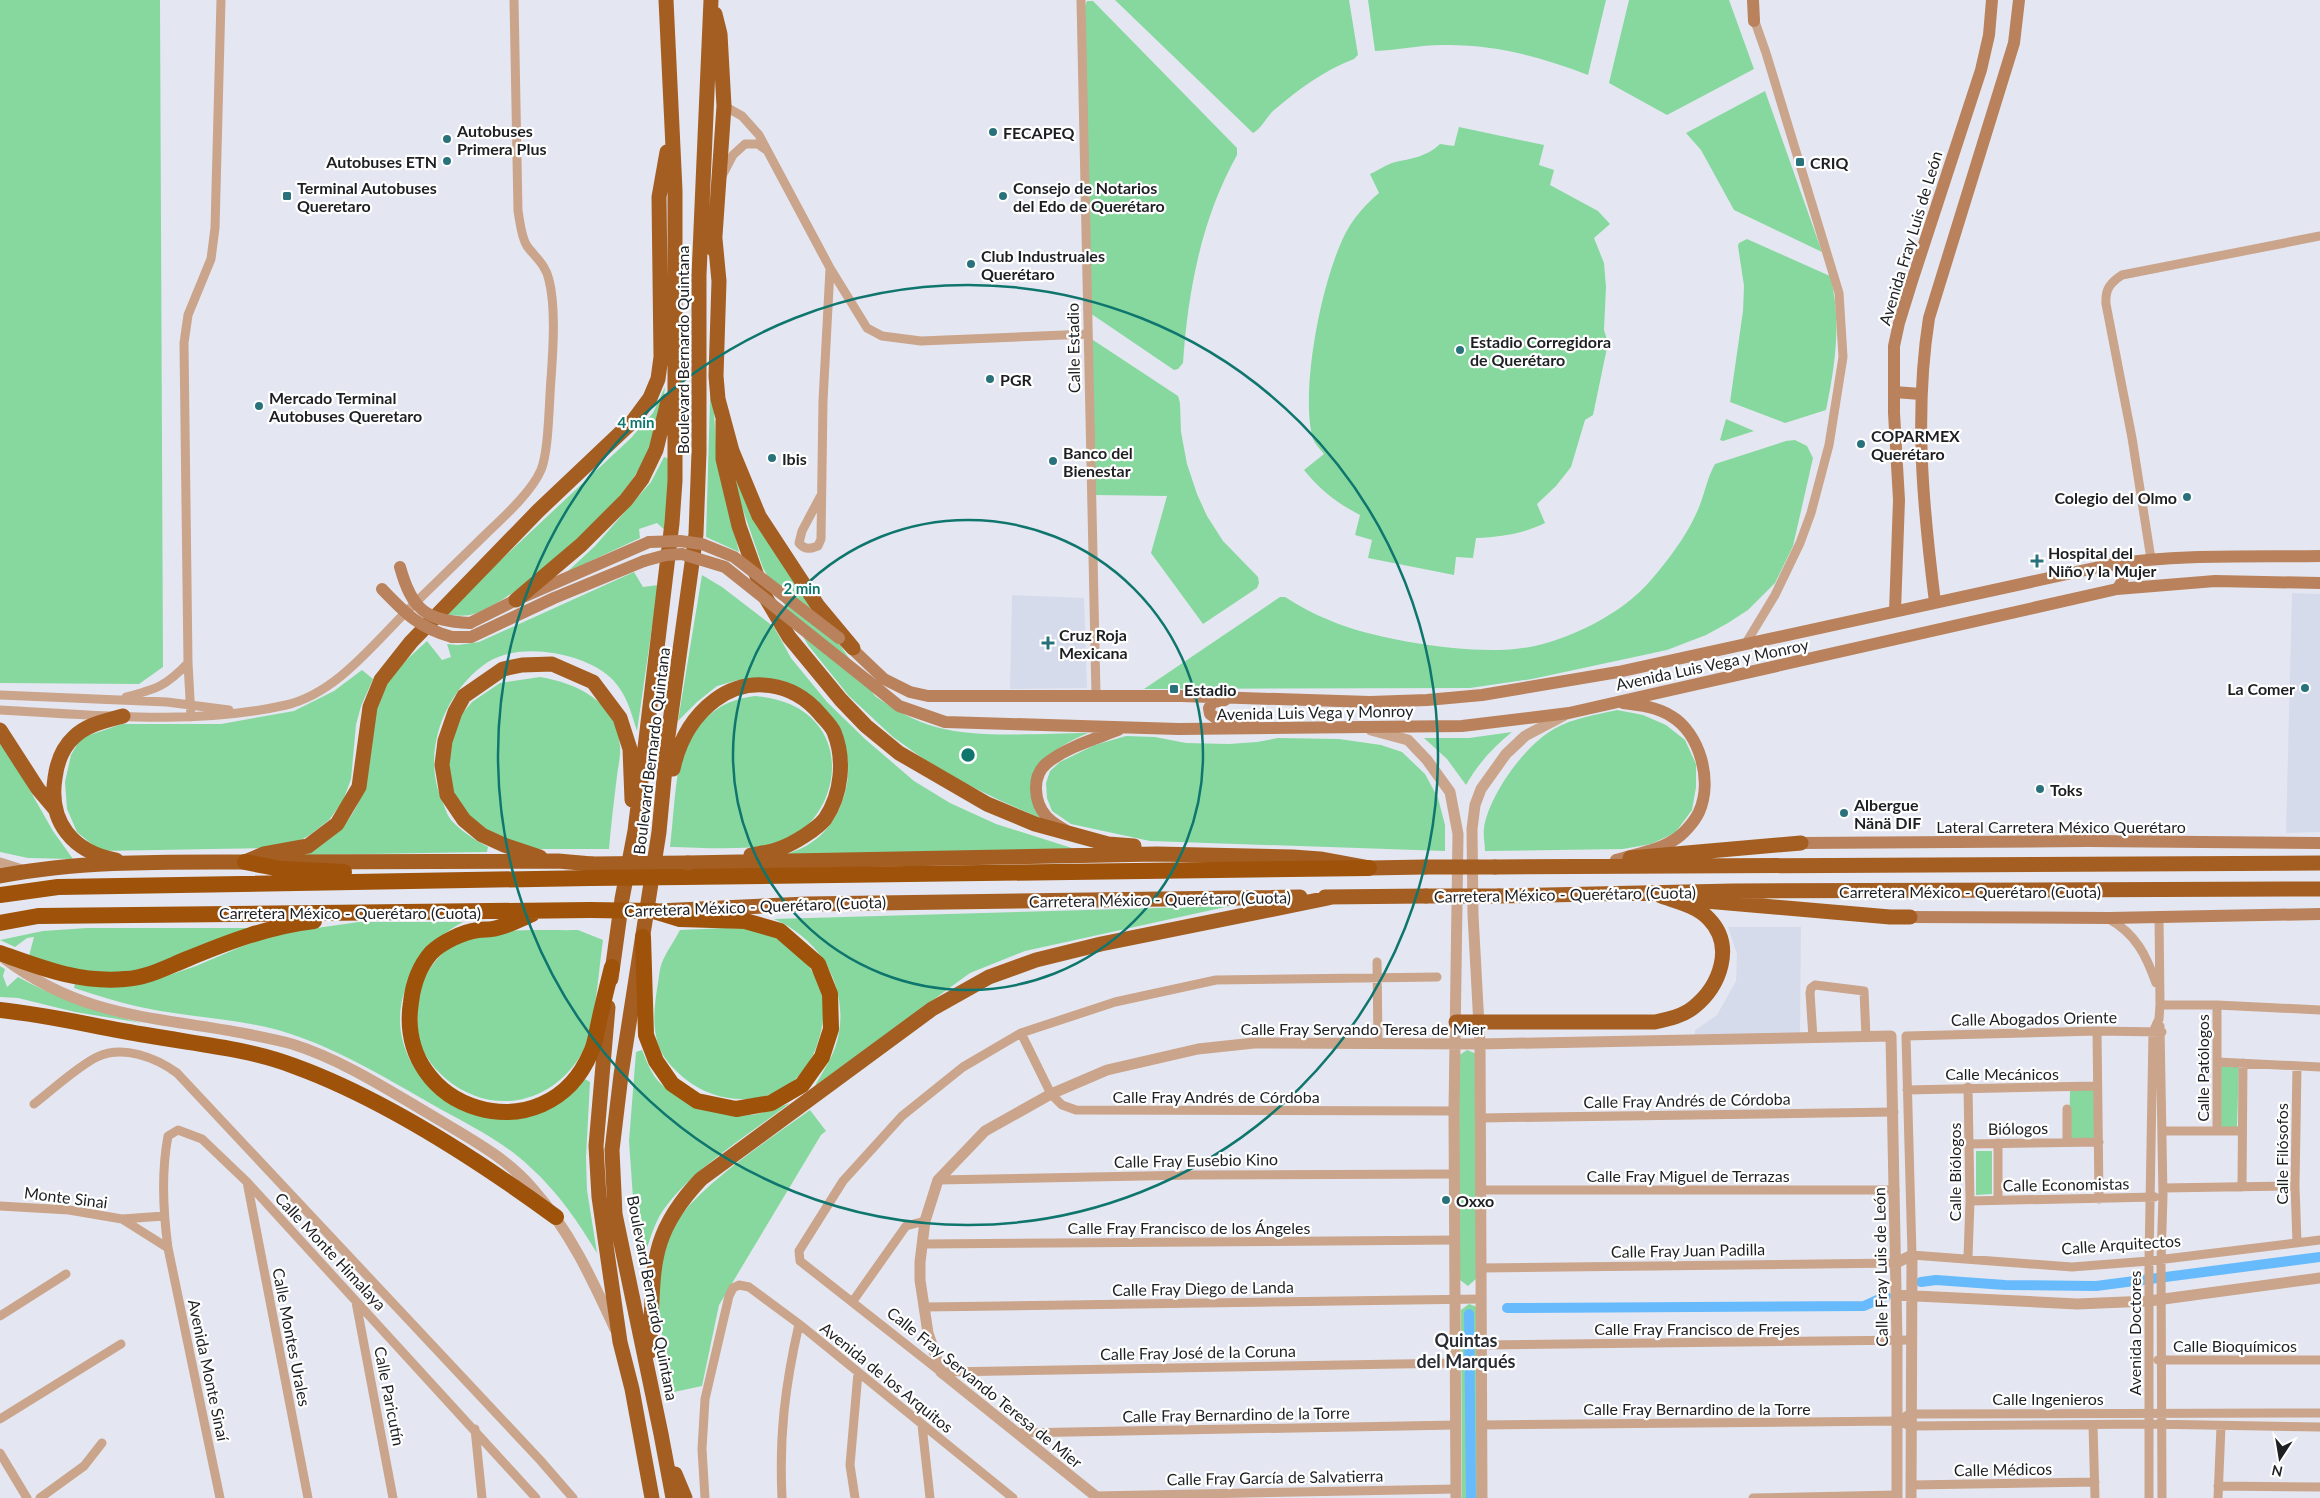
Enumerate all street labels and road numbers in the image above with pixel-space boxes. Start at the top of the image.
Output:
street label: Avenida Fray Luis de León [1874,149,1946,327]
street label: Boulevard Bernardo Quintana [673,246,692,454]
street label: Calle Estadio [1063,303,1083,393]
street label: Avenida Luis Vega y Monroy [1614,634,1811,694]
street label: Boulevard Bernardo Quintana [629,646,673,856]
street label: Avenida Luis Vega y Monroy [1217,701,1414,723]
street label: Lateral Carretera México Querétaro [1936,817,2186,836]
street label: Carretera México - Querétaro (Cuota) [1434,882,1696,906]
street label: Carretera México - Querétaro (Cuota) [1839,882,2101,901]
street label: Carretera México - Querétaro (Cuota) [1029,887,1291,911]
street label: Carretera México - Querétaro (Cuota) [624,892,886,920]
street label: Carretera México - Querétaro (Cuota) [219,903,481,922]
street label: Calle Abogados Oriente [1951,1007,2117,1029]
street label: Calle Patólogos [2193,1014,2212,1122]
street label: Calle Fray Servando Teresa de Mier [1240,1019,1486,1038]
street label: Calle Mecánicos [1945,1064,2059,1083]
street label: Calle Fray Andrés de Córdoba [1112,1087,1320,1106]
street label: Calle Fray Andrés de Córdoba [1583,1089,1791,1111]
street label: Calle Filósofos [2272,1103,2291,1205]
street label: Biólogos [1988,1118,2048,1138]
street label: Calle Biólogos [1945,1123,1964,1221]
street label: Calle Fray Eusebio Kino [1114,1149,1278,1171]
street label: Calle Fray Miguel de Terrazas [1586,1166,1790,1185]
street label: Calle Economistas [2002,1173,2130,1195]
street label: Monte Sinai [23,1182,109,1212]
street label: Calle Fray Luis de León [1869,1187,1891,1347]
street label: Calle Monte Himalaya [272,1188,390,1314]
street label: Boulevard Bernardo Quintana [624,1194,682,1402]
street label: Calle Fray Francisco de los Ángeles [1068,1218,1311,1237]
street label: Calle Arquitectos [2061,1230,2181,1258]
street label: Calle Fray Juan Padilla [1611,1239,1765,1261]
street label: Calle Montes Urales [269,1266,315,1408]
street label: Avenida Doctores [2125,1271,2144,1395]
street label: Calle Fray Diego de Landa [1112,1277,1294,1299]
street label: Avenida Monte Sinaí [185,1297,234,1444]
street label: Calle Fray Servando Teresa de Mier [884,1302,1086,1472]
street label: Avenida de los Arquitos [817,1318,957,1436]
street label: Calle Fray Francisco de Frejes [1594,1319,1800,1338]
street label: Calle Bioquímicos [2173,1336,2297,1355]
street label: Calle Fray José de la Coruna [1100,1341,1296,1363]
street label: Calle Paricutín [371,1345,409,1447]
street label: Calle Ingenieros [1992,1389,2104,1408]
street label: Calle Fray Bernardino de la Torre [1583,1399,1811,1418]
street label: Calle Fray Bernardino de la Torre [1122,1403,1350,1425]
street label: Calle Médicos [1954,1459,2052,1479]
street label: Calle Fray García de Salvatierra [1167,1466,1383,1488]

